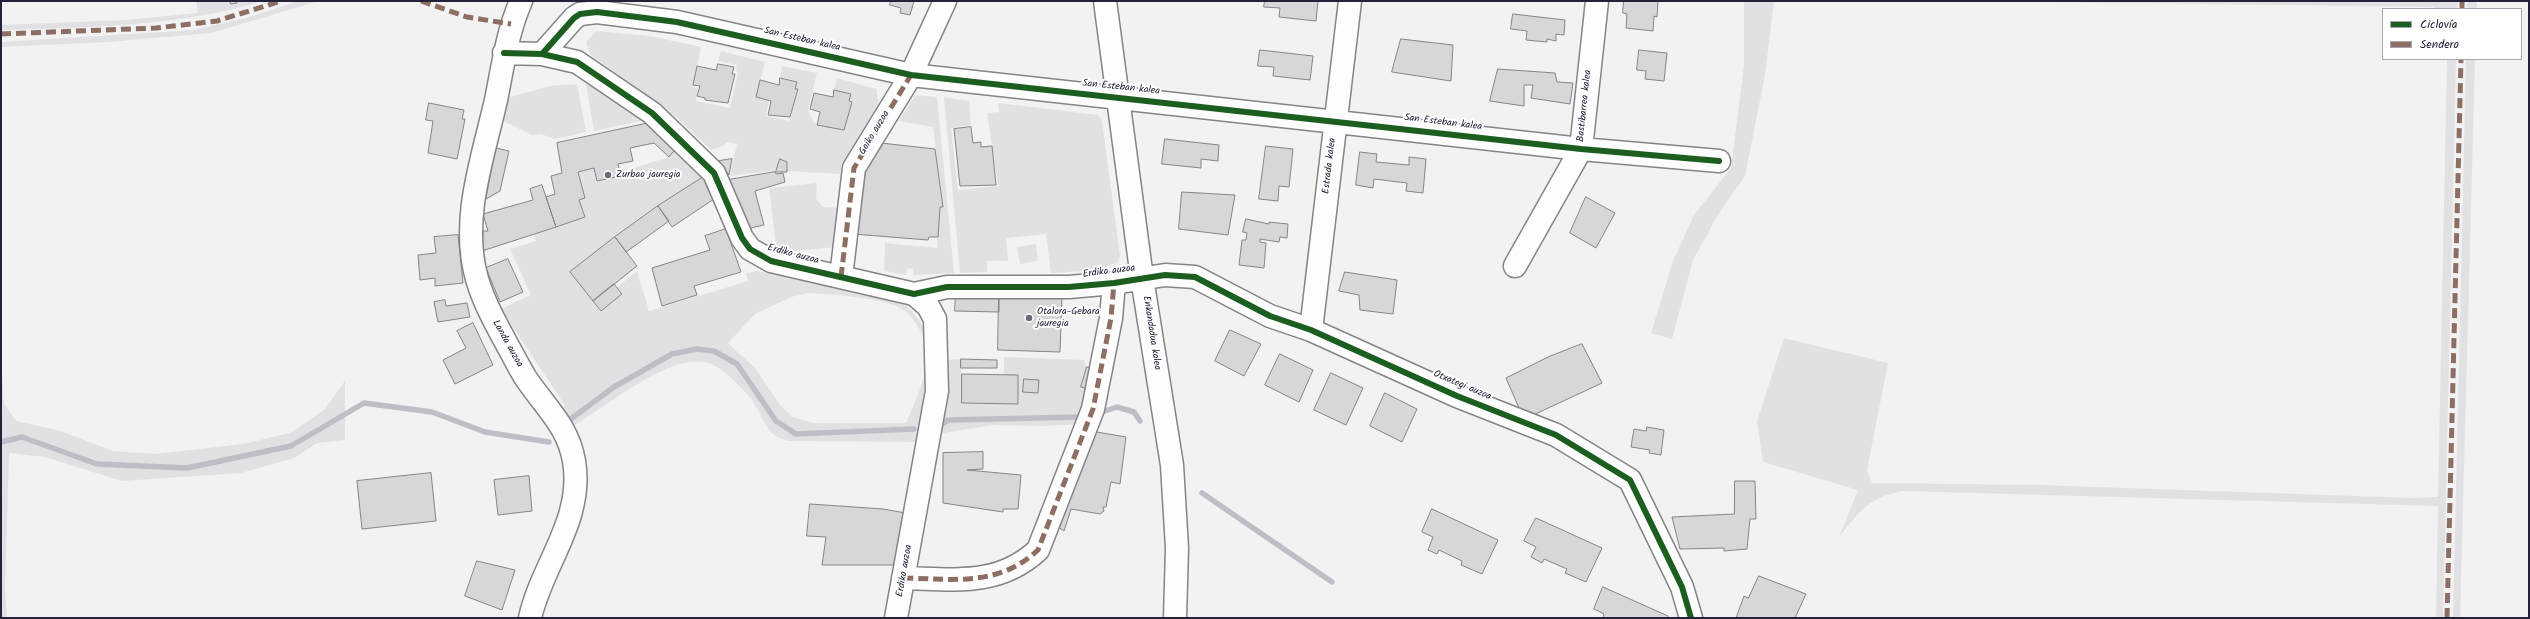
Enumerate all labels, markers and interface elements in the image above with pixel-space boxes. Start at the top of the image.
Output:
legend [2382,8,2522,60]
text: Ciclovía [2420,15,2457,34]
street label: San Esteban kalea [763,25,841,55]
text: Sendero [2420,35,2459,54]
street label: Bastibarrea kalea [1575,69,1595,143]
street label: San Esteban kalea [1082,78,1160,98]
street label: Goiko auzoa [857,109,893,157]
street label: San Esteban kalea [1403,112,1483,134]
street label: Estrada kalea [1321,137,1339,195]
place label: Zurbao jauregia [616,169,680,181]
marker: Zurbao jauregia [603,170,613,180]
street label: Erdiko auzoa [766,242,820,268]
street label: Erdiko auzoa [1082,263,1136,281]
street label: Enkandadua kalea [1139,295,1163,371]
place label: Otalora-Gebara jauregia [1037,306,1100,330]
marker: Otalora-Gebara jauregia [1024,313,1034,323]
street label: Landa auzoa [489,318,525,370]
street label: Otxategi auzoa [1431,368,1493,404]
street label: Erdiko auzoa [894,544,916,598]

